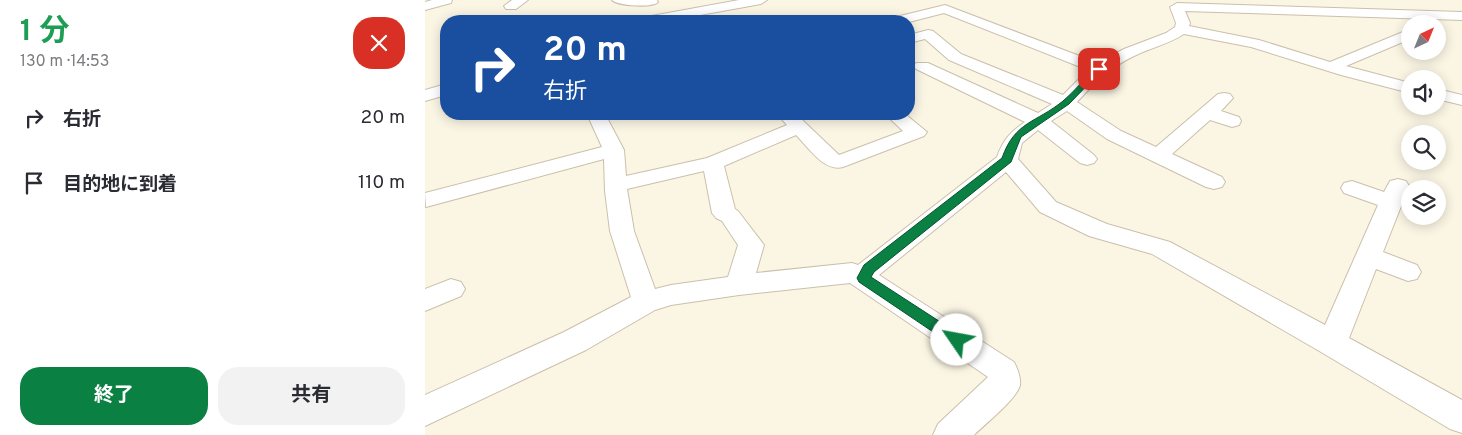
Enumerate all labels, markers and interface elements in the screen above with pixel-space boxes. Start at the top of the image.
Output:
text: 1 分 [20,14,70,51]
north arrow [1401,15,1446,60]
map controls [1401,15,1446,225]
button: close [353,17,405,69]
text: 20 m [543,29,627,73]
icon: right [460,35,525,100]
pin [1078,48,1120,90]
text: 130 m · 14:53 [20,52,109,72]
icon: arrive [1085,55,1113,83]
button: sound [1401,70,1446,115]
text: 右折 [543,79,587,106]
icon: right [20,104,48,132]
text: 20 m [361,106,405,130]
text: 右折 [63,108,101,132]
button: search [1401,125,1446,170]
icon: arrive [20,169,48,197]
text: 110 m [358,171,405,195]
text: 目的地に到着 [63,173,177,197]
button: layers [1401,180,1446,225]
position arrow [930,313,982,365]
button: 終了 [20,367,208,425]
button: 共有 [218,367,405,425]

